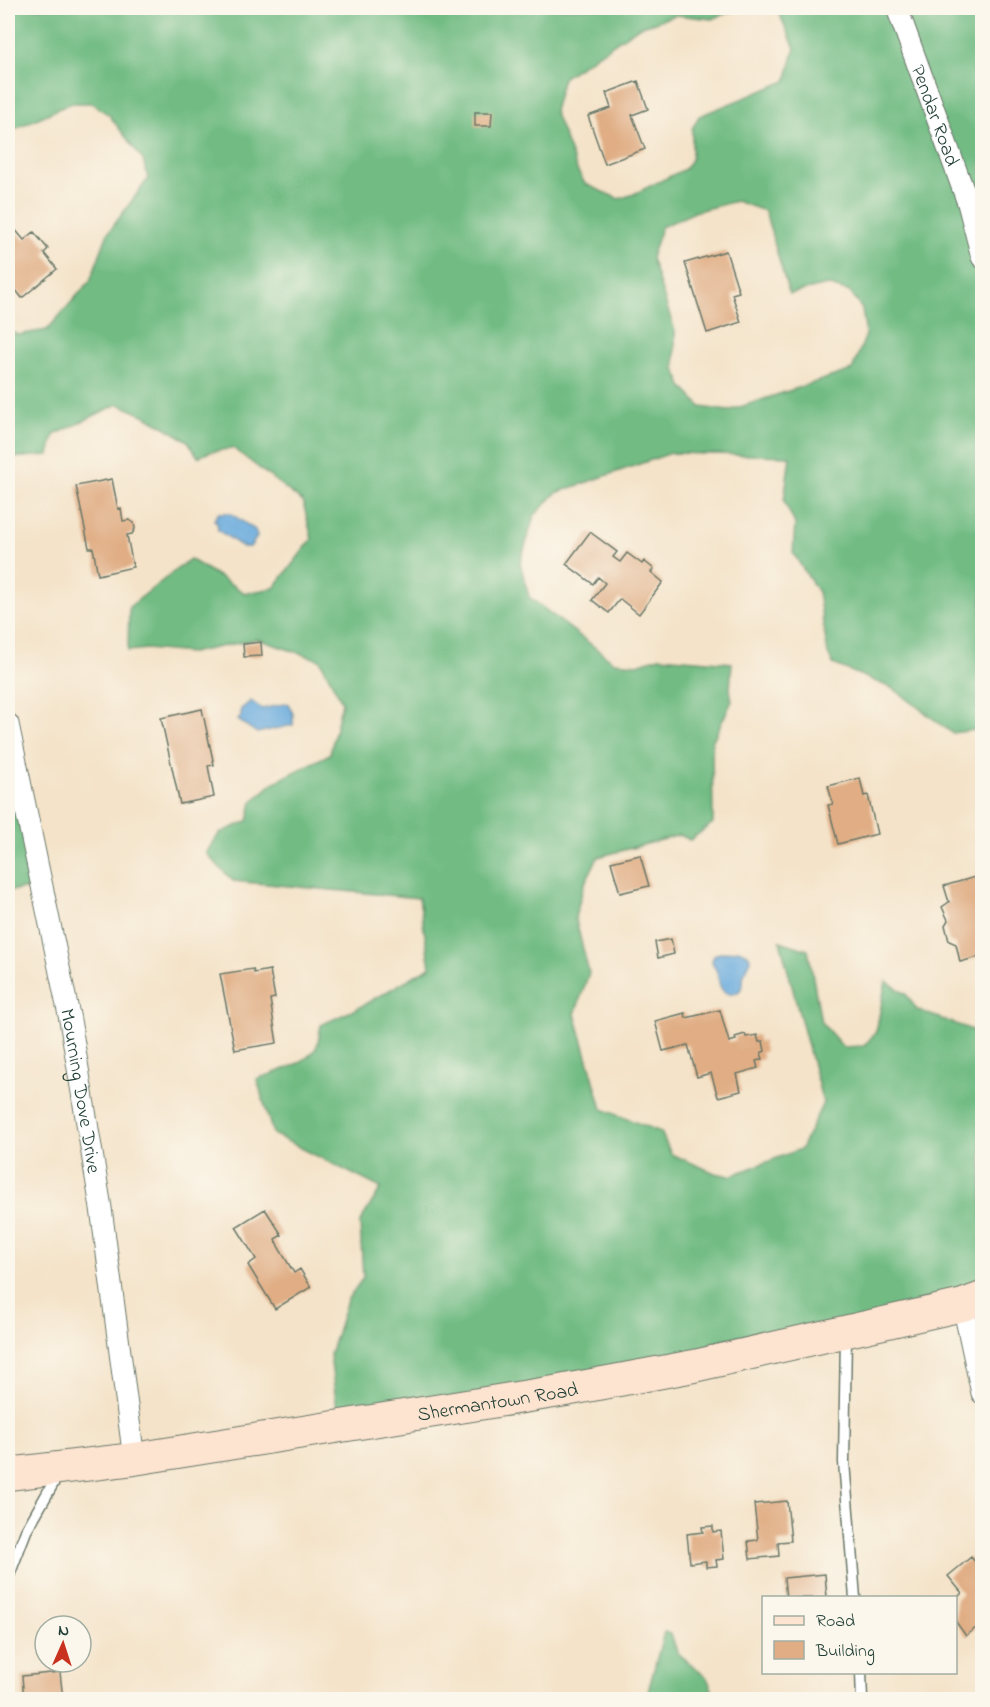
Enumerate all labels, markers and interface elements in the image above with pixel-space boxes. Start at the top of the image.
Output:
street label: Pendar Road [902,61,965,171]
street label: Mourning Dove Drive [51,1006,107,1176]
street label: Shermantown Road [415,1376,581,1431]
legend [762,1596,957,1674]
text: Road [816,1609,855,1635]
north arrow [33,1614,93,1674]
text: N [58,1619,70,1643]
text: Building [815,1639,875,1666]

